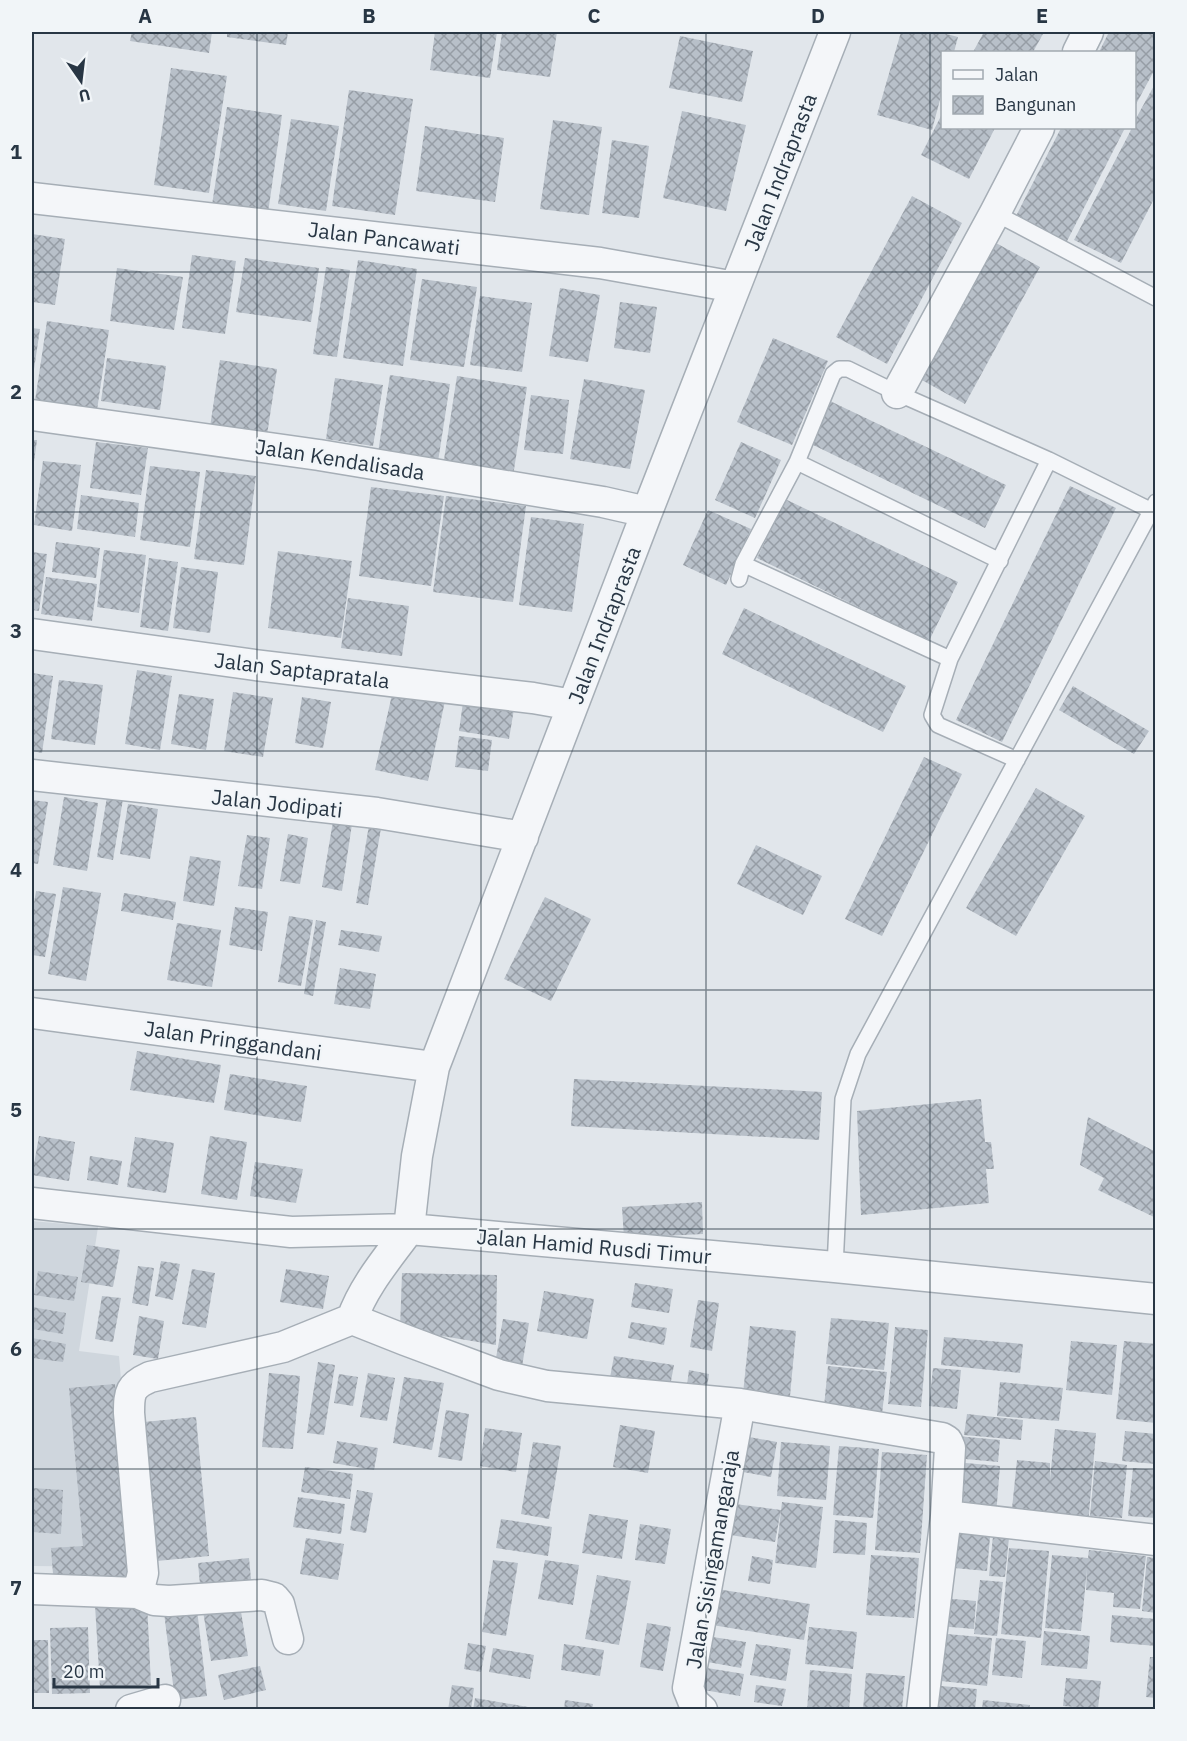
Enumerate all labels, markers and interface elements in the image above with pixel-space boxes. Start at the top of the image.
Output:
text: A [138,2,152,29]
text: B [362,2,376,29]
text: C [587,2,601,29]
text: D [811,2,825,29]
text: E [1036,2,1048,29]
north arrow [51,51,111,111]
legend [941,51,1136,129]
text: Jalan [995,63,1039,86]
text: U [77,85,92,107]
street label: Jalan Indraprasta [737,89,823,255]
text: Bangunan [995,93,1076,116]
text: 1 [10,138,22,165]
street label: Jalan Pancawati [306,215,462,261]
text: 2 [10,378,22,405]
street label: Jalan Kendalisada [253,432,427,486]
street label: Jalan Indraprasta [561,542,647,708]
text: 3 [10,617,22,644]
street label: Jalan Saptapratala [213,645,391,695]
street label: Jalan Jodipati [210,782,344,824]
text: 4 [10,856,22,883]
street label: Jalan Pringgandani [142,1014,324,1066]
text: 5 [10,1096,22,1123]
street label: Jalan Hamid Rusdi Timur [475,1222,713,1270]
text: 6 [10,1335,22,1362]
street label: Jalan Sisingamangaraja [679,1447,745,1671]
text: 7 [10,1574,22,1601]
scale bar [54,1651,158,1689]
text: 20 m [63,1660,105,1683]

